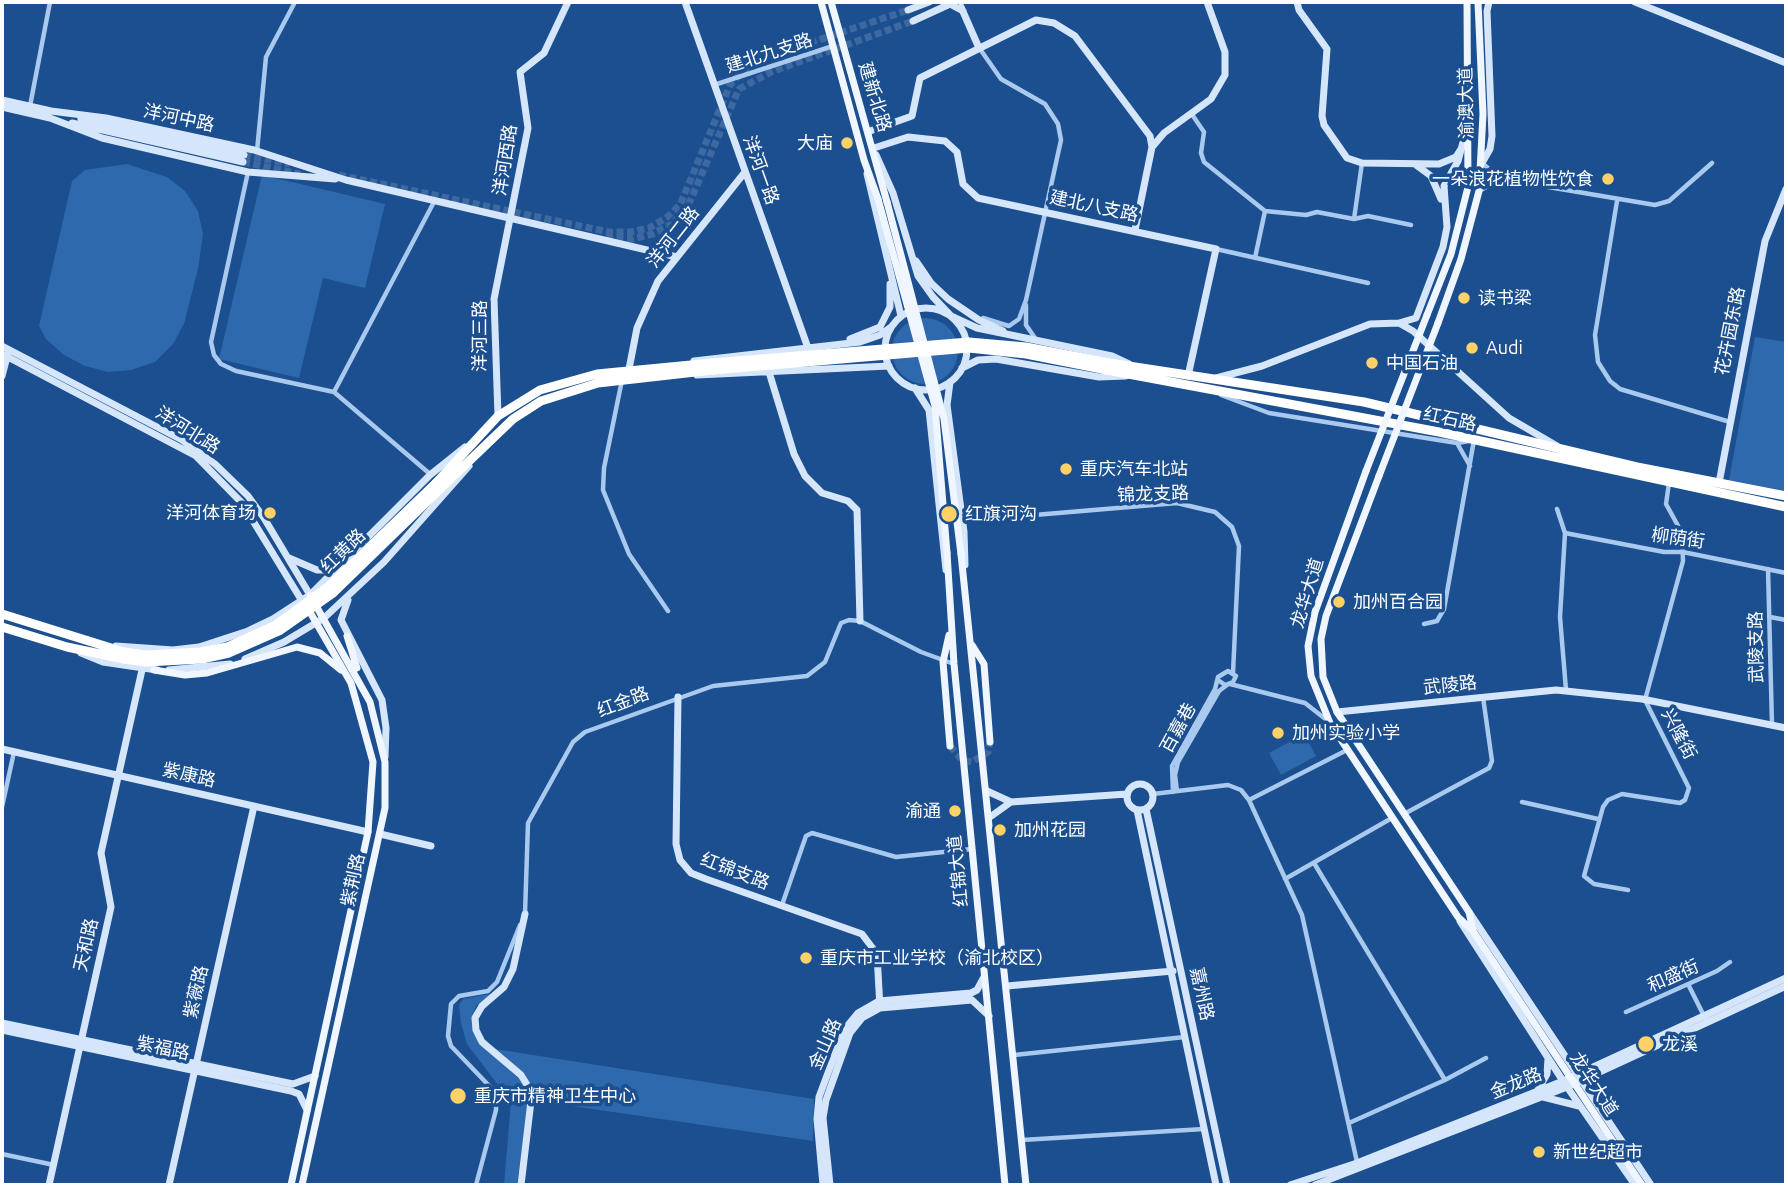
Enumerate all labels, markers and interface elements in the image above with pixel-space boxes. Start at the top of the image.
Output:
street label: 建北九支路 [723,29,815,77]
street label: 建新北路 [854,59,896,135]
street label: 渝澳大道 [1455,67,1477,139]
street label: 洋河中路 [142,100,216,136]
street label: 洋河西路 [489,123,521,197]
street label: 洋河一路 [739,132,783,208]
place label: 大庙 [797,132,833,154]
marker: 大庙 [839,135,855,151]
place label: 一朵浪花植物性饮食 [1432,168,1594,190]
marker: 一朵浪花植物性饮食 [1600,171,1616,187]
street label: 建北八支路 [1048,186,1140,226]
street label: 洋河二路 [642,202,704,272]
street label: 花卉园东路 [1711,285,1749,377]
place label: 读书梁 [1478,287,1532,309]
marker: 读书梁 [1456,290,1472,306]
street label: 洋河三路 [469,300,491,372]
place label: Audi [1486,337,1523,359]
marker: Audi [1464,340,1480,356]
place label: 中国石油 [1386,352,1458,374]
marker: 中国石油 [1364,355,1380,371]
street label: 洋河北路 [152,402,224,458]
street label: 红石路 [1421,403,1479,435]
place label: 重庆汽车北站 [1080,458,1188,480]
marker: 重庆汽车北站 [1058,461,1074,477]
street label: 锦龙支路 [1117,482,1189,506]
place label: 洋河体育场 [166,502,256,524]
place label: 红旗河沟 [965,503,1037,525]
marker: 红旗河沟 [939,504,959,524]
marker: 洋河体育场 [262,505,278,521]
street label: 红黄路 [316,524,370,578]
street label: 柳荫街 [1650,524,1706,552]
street label: 龙华大道 [1286,555,1328,631]
place label: 加州百合园 [1353,591,1443,613]
marker: 加州百合园 [1331,594,1347,610]
street label: 武陵支路 [1745,611,1767,683]
street label: 武陵路 [1422,671,1478,699]
street label: 红金路 [594,682,652,722]
street label: 百嘉巷 [1155,699,1201,757]
street label: 兴隆街 [1657,705,1701,763]
place label: 加州实验小学 [1292,722,1400,744]
marker: 加州实验小学 [1270,725,1286,741]
street label: 紫康路 [160,758,218,792]
place label: 渝通 [905,800,941,822]
marker: 渝通 [947,803,963,819]
place label: 加州花园 [1014,819,1086,841]
marker: 加州花园 [992,822,1008,838]
street label: 红锦大道 [943,834,973,908]
street label: 红锦支路 [698,848,772,894]
street label: 紫荆路 [337,851,369,909]
street label: 天和路 [69,916,103,974]
place label: 重庆市工业学校（渝北校区） [820,947,1054,969]
marker: 重庆市工业学校（渝北校区） [798,950,814,966]
street label: 和盛街 [1644,955,1702,997]
street label: 紫薇路 [179,963,213,1021]
street label: 嘉州路 [1186,965,1218,1023]
street label: 金山路 [804,1015,846,1073]
street label: 紫福路 [134,1032,192,1064]
place label: 龙溪 [1662,1033,1698,1055]
marker: 龙溪 [1636,1034,1656,1054]
street label: 龙华大道 [1565,1048,1623,1120]
street label: 金龙路 [1487,1063,1545,1103]
place label: 重庆市精神卫生中心 [474,1085,636,1107]
marker: 重庆市精神卫生中心 [448,1086,468,1106]
place label: 新世纪超市 [1553,1141,1643,1163]
marker: 新世纪超市 [1531,1144,1547,1160]

